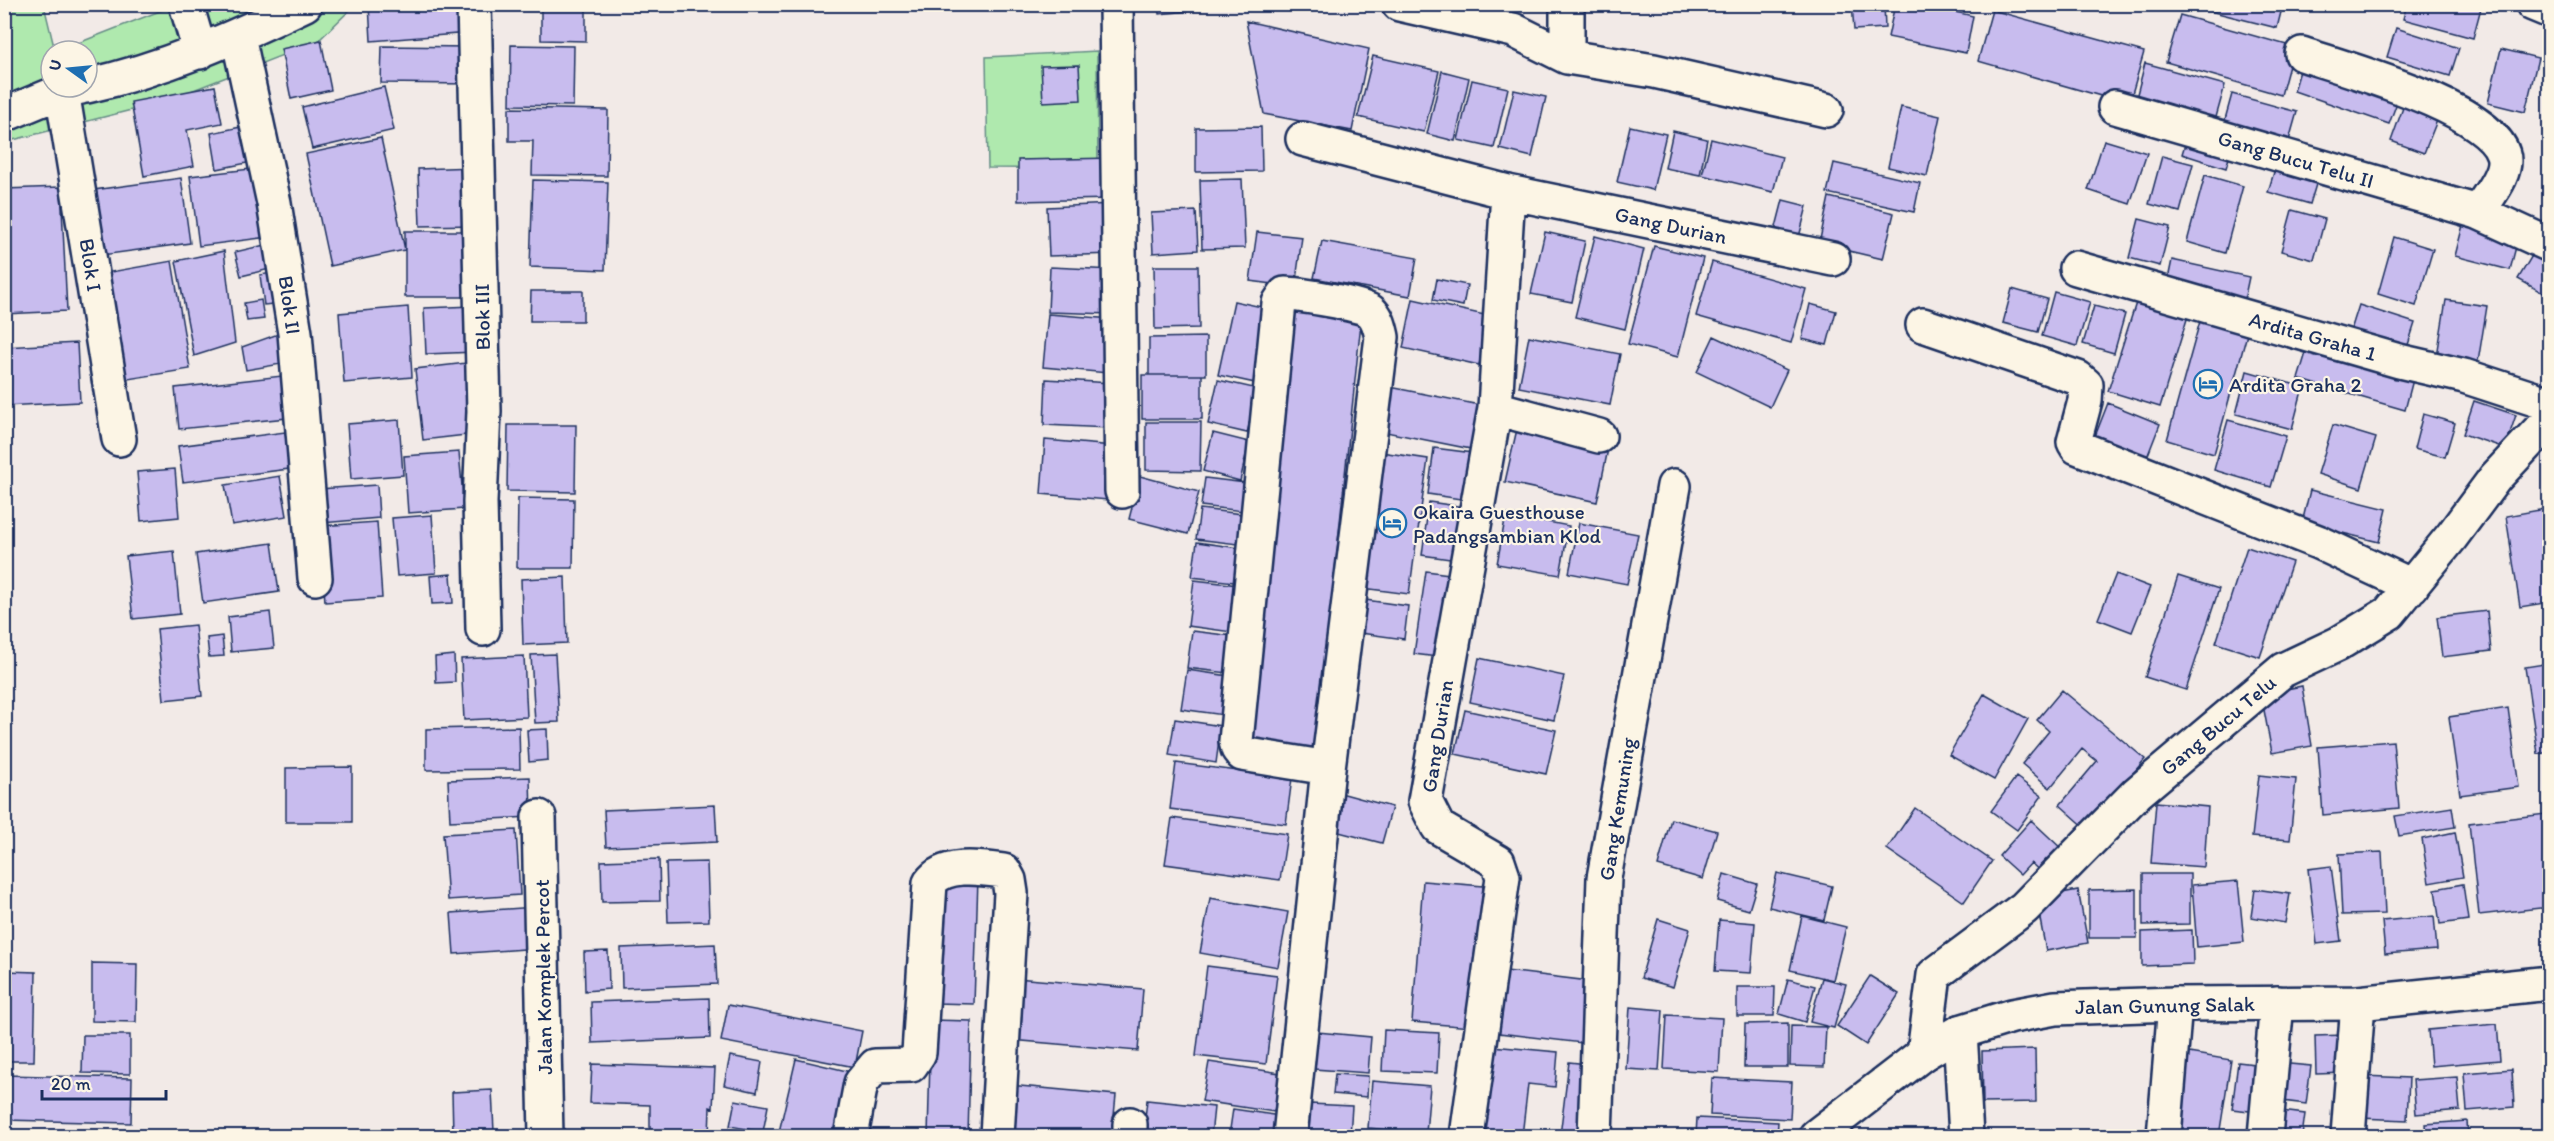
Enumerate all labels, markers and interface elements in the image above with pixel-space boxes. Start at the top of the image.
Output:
north arrow [39,39,99,99]
text: U [44,58,66,73]
street label: Gang Bucu Telu II [2215,125,2377,193]
street label: Gang Durian [1613,201,1729,249]
street label: Blok I [74,237,108,293]
street label: Blok II [274,274,306,336]
street label: Blok III [469,283,495,351]
street label: Ardita Graha 1 [2246,306,2380,366]
hotel icon: Ardita Graha 2 [2192,368,2224,400]
place label: Ardita Graha 2 [2229,372,2362,397]
place label: Okaira Guesthouse Padangsambian Klod [1413,499,1602,548]
hotel icon: Okaira Guesthouse Padangsambian Klod [1376,507,1408,539]
street label: Gang Bucu Telu [2155,670,2281,780]
street label: Gang Durian [1416,678,1458,794]
street label: Gang Kemuning [1593,736,1641,882]
street label: Jalan Komplek Percot [529,879,557,1075]
street label: Jalan Gunung Salak [2075,991,2255,1019]
scale bar [42,1063,166,1101]
text: 20 m [51,1073,91,1095]

